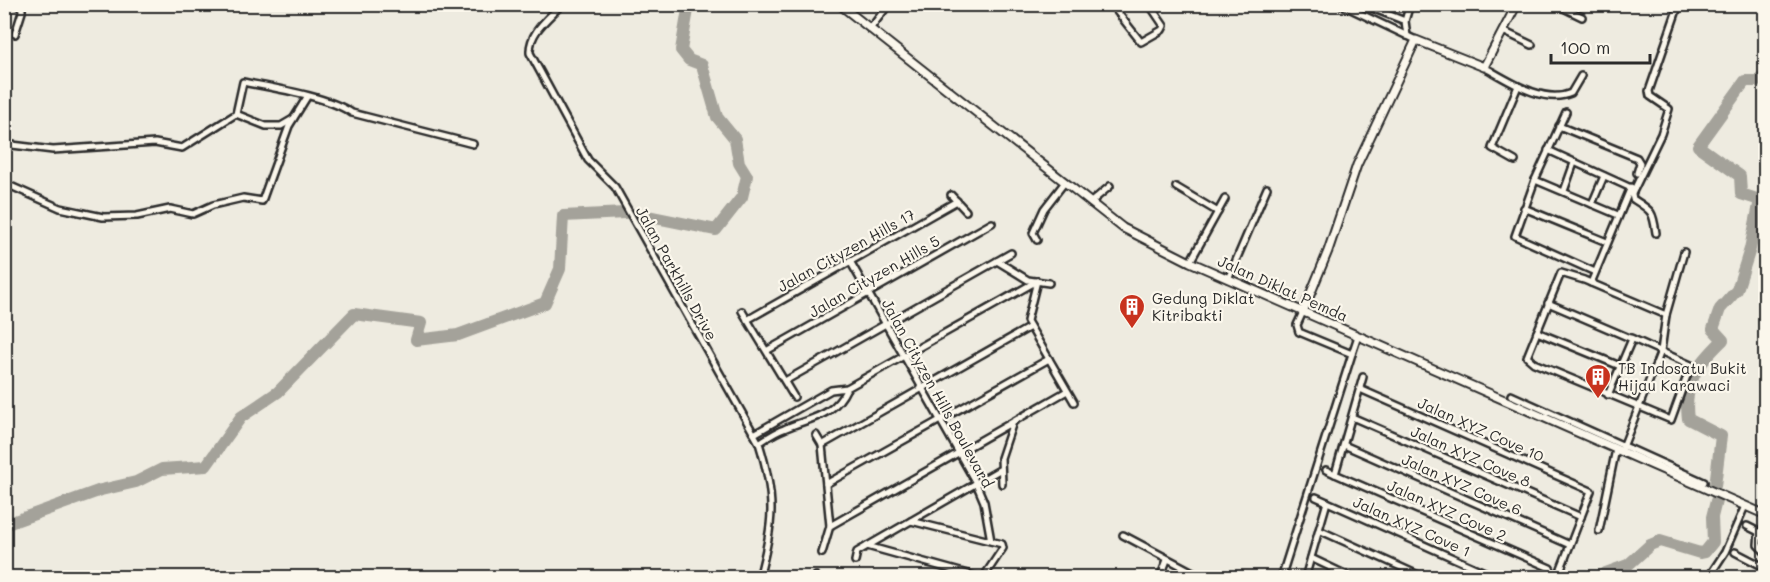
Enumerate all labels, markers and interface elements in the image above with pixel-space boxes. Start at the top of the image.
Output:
scale bar [1551,27,1650,65]
text: 100 m [1560,35,1610,59]
street label: Jalan Parkhills Drive [632,203,722,343]
street label: Jalan Cityzen Hills 17 [774,204,918,296]
street label: Jalan Cityzen Hills 5 [805,230,943,322]
street label: Jalan Diklat Pemda [1215,250,1351,326]
place label: Gedung Diklat Kitribakti [1152,288,1255,325]
building icon: Gedung Diklat Kitribakti [1117,292,1147,330]
street label: Jalan Cityzen Hills Boulevard [878,295,998,491]
place label: TB Indosatu Bukit Hijau Karawaci [1618,358,1747,395]
building icon: TB Indosatu Bukit Hijau Karawaci [1583,362,1613,400]
street label: Jalan XYZ Cove 10 [1415,392,1547,466]
street label: Jalan XYZ Cove 8 [1408,421,1534,491]
street label: Jalan XYZ Cove 6 [1399,449,1525,519]
street label: Jalan XYZ Cove 2 [1384,475,1510,545]
street label: Jalan XYZ Cove 1 [1350,491,1474,561]

